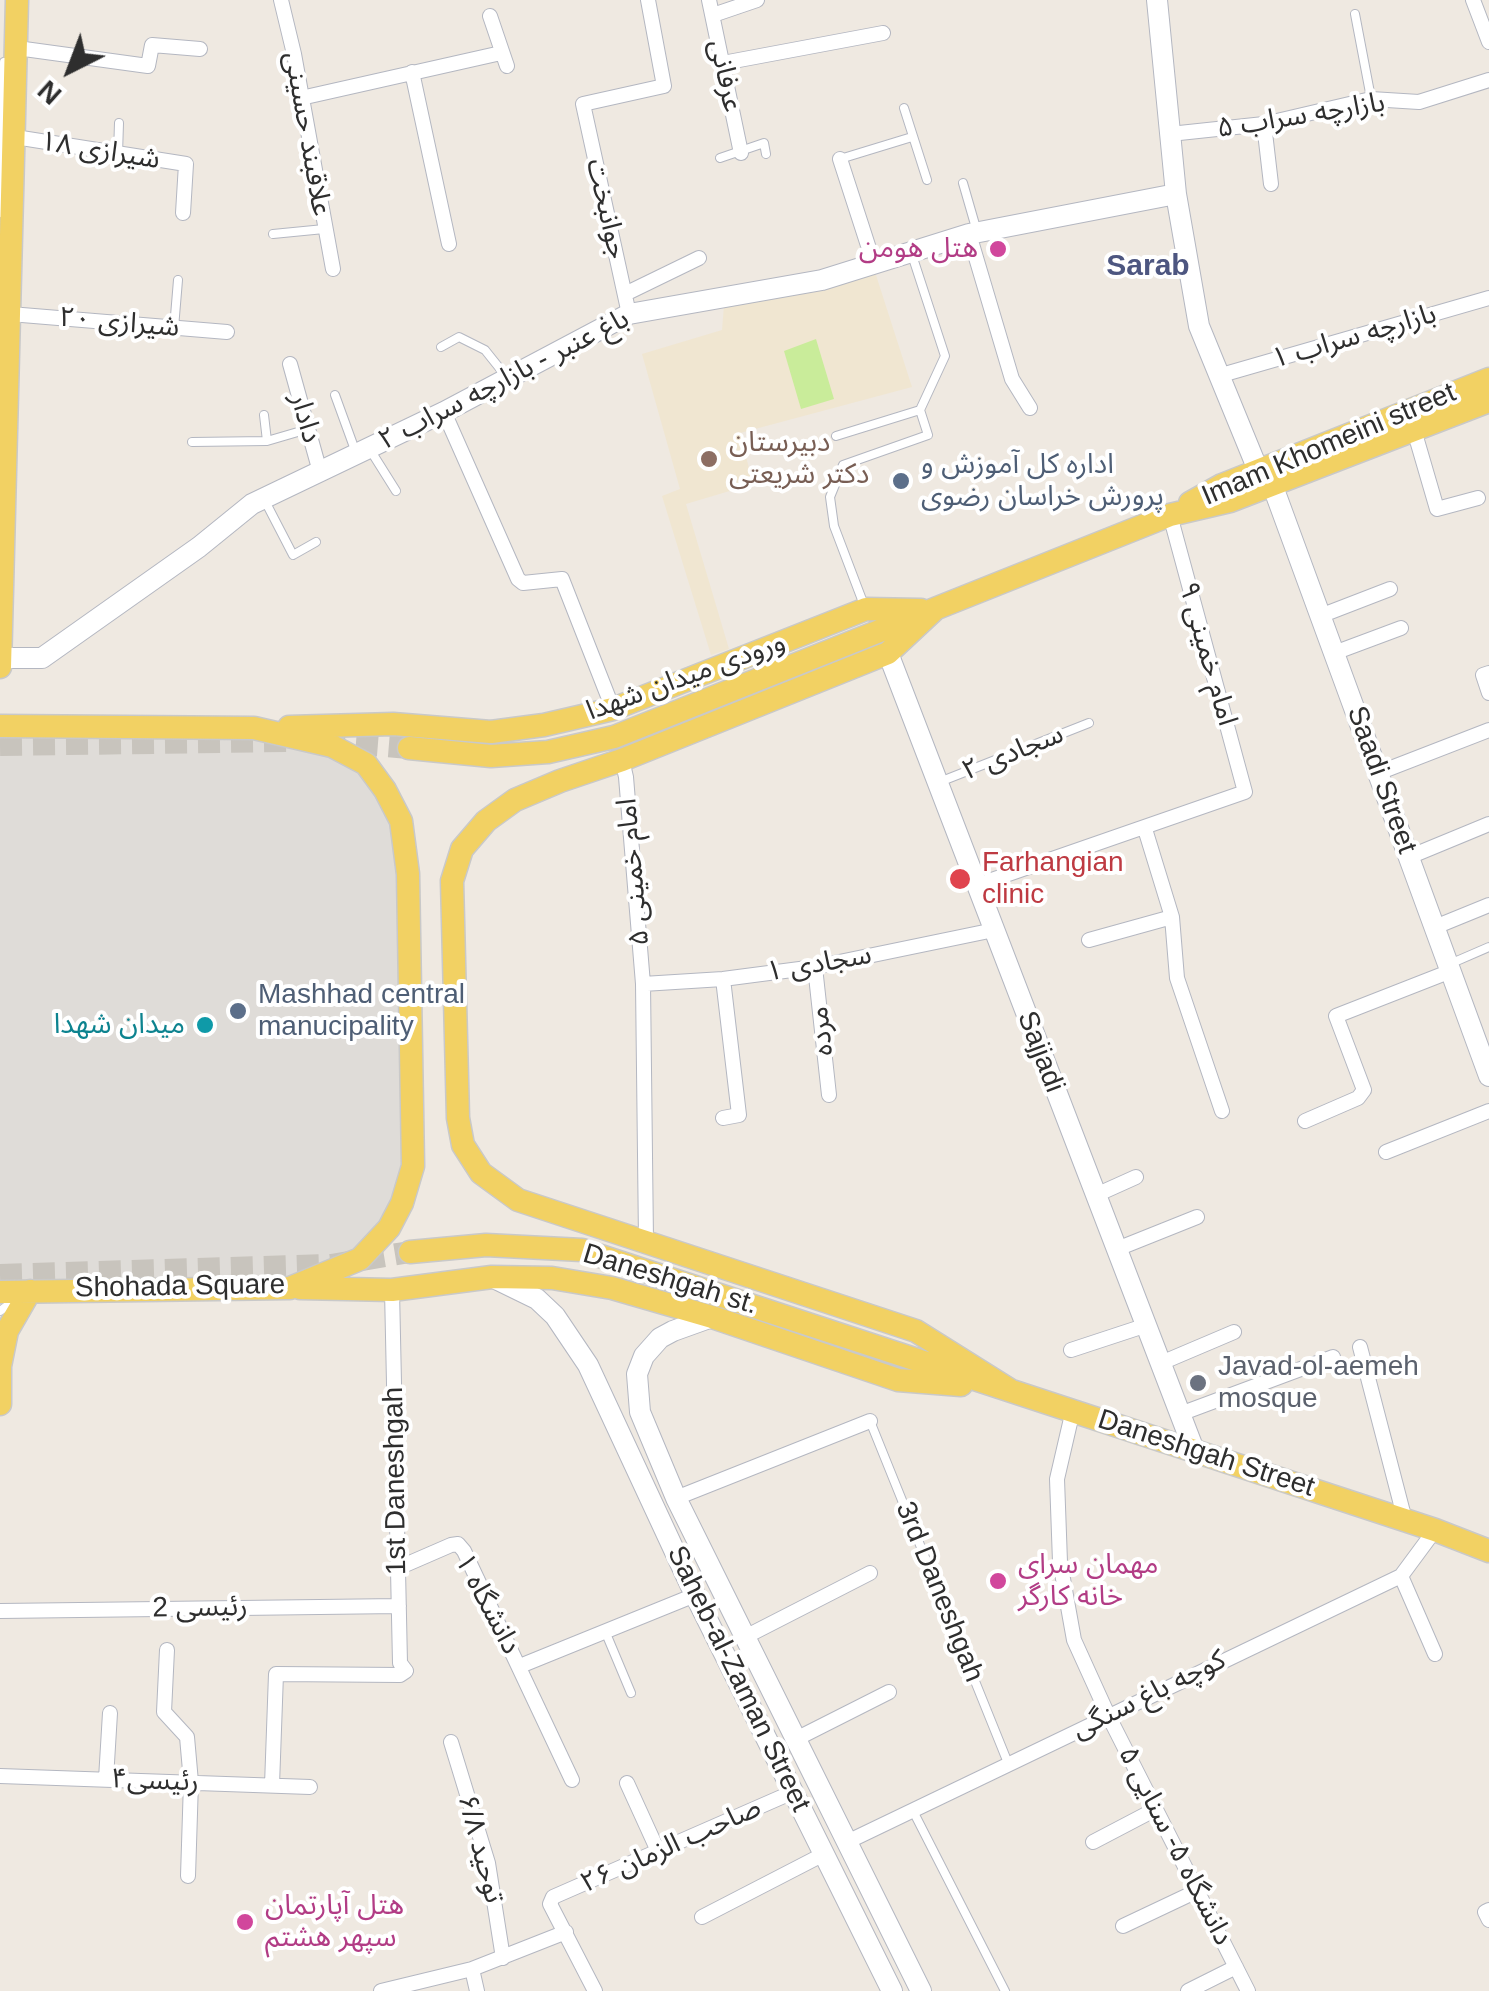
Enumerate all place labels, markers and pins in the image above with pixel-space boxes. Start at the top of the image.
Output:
place label: هتل هومن [859,232,978,266]
marker: هتل هومن [987,238,1009,260]
place label: دبیرستان دکتر شریعتی [729,426,869,492]
marker: دبیرستان دکتر شریعتی [698,448,720,470]
place label: اداره کل آموزش و پرورش خراسان رضوی [921,448,1164,514]
marker: اداره کل آموزش و پرورش خراسان رضوی [890,470,912,492]
place label: Farhangian clinic [982,846,1124,912]
marker: Farhangian clinic [947,866,973,892]
place label: Mashhad central manucipality [258,978,465,1044]
marker: Mashhad central manucipality [227,1000,249,1022]
place label: میدان شهدا [54,1008,185,1042]
marker: میدان شهدا [194,1014,216,1036]
place label: Javad-ol-aemeh mosque [1218,1350,1419,1416]
marker: Javad-ol-aemeh mosque [1187,1372,1209,1394]
place label: مهمان سرای خانه کارگر [1018,1548,1158,1614]
marker: مهمان سرای خانه کارگر [987,1570,1009,1592]
place label: هتل آپارتمان سپهر هشتم [265,1889,404,1955]
marker: هتل آپارتمان سپهر هشتم [234,1911,256,1933]

